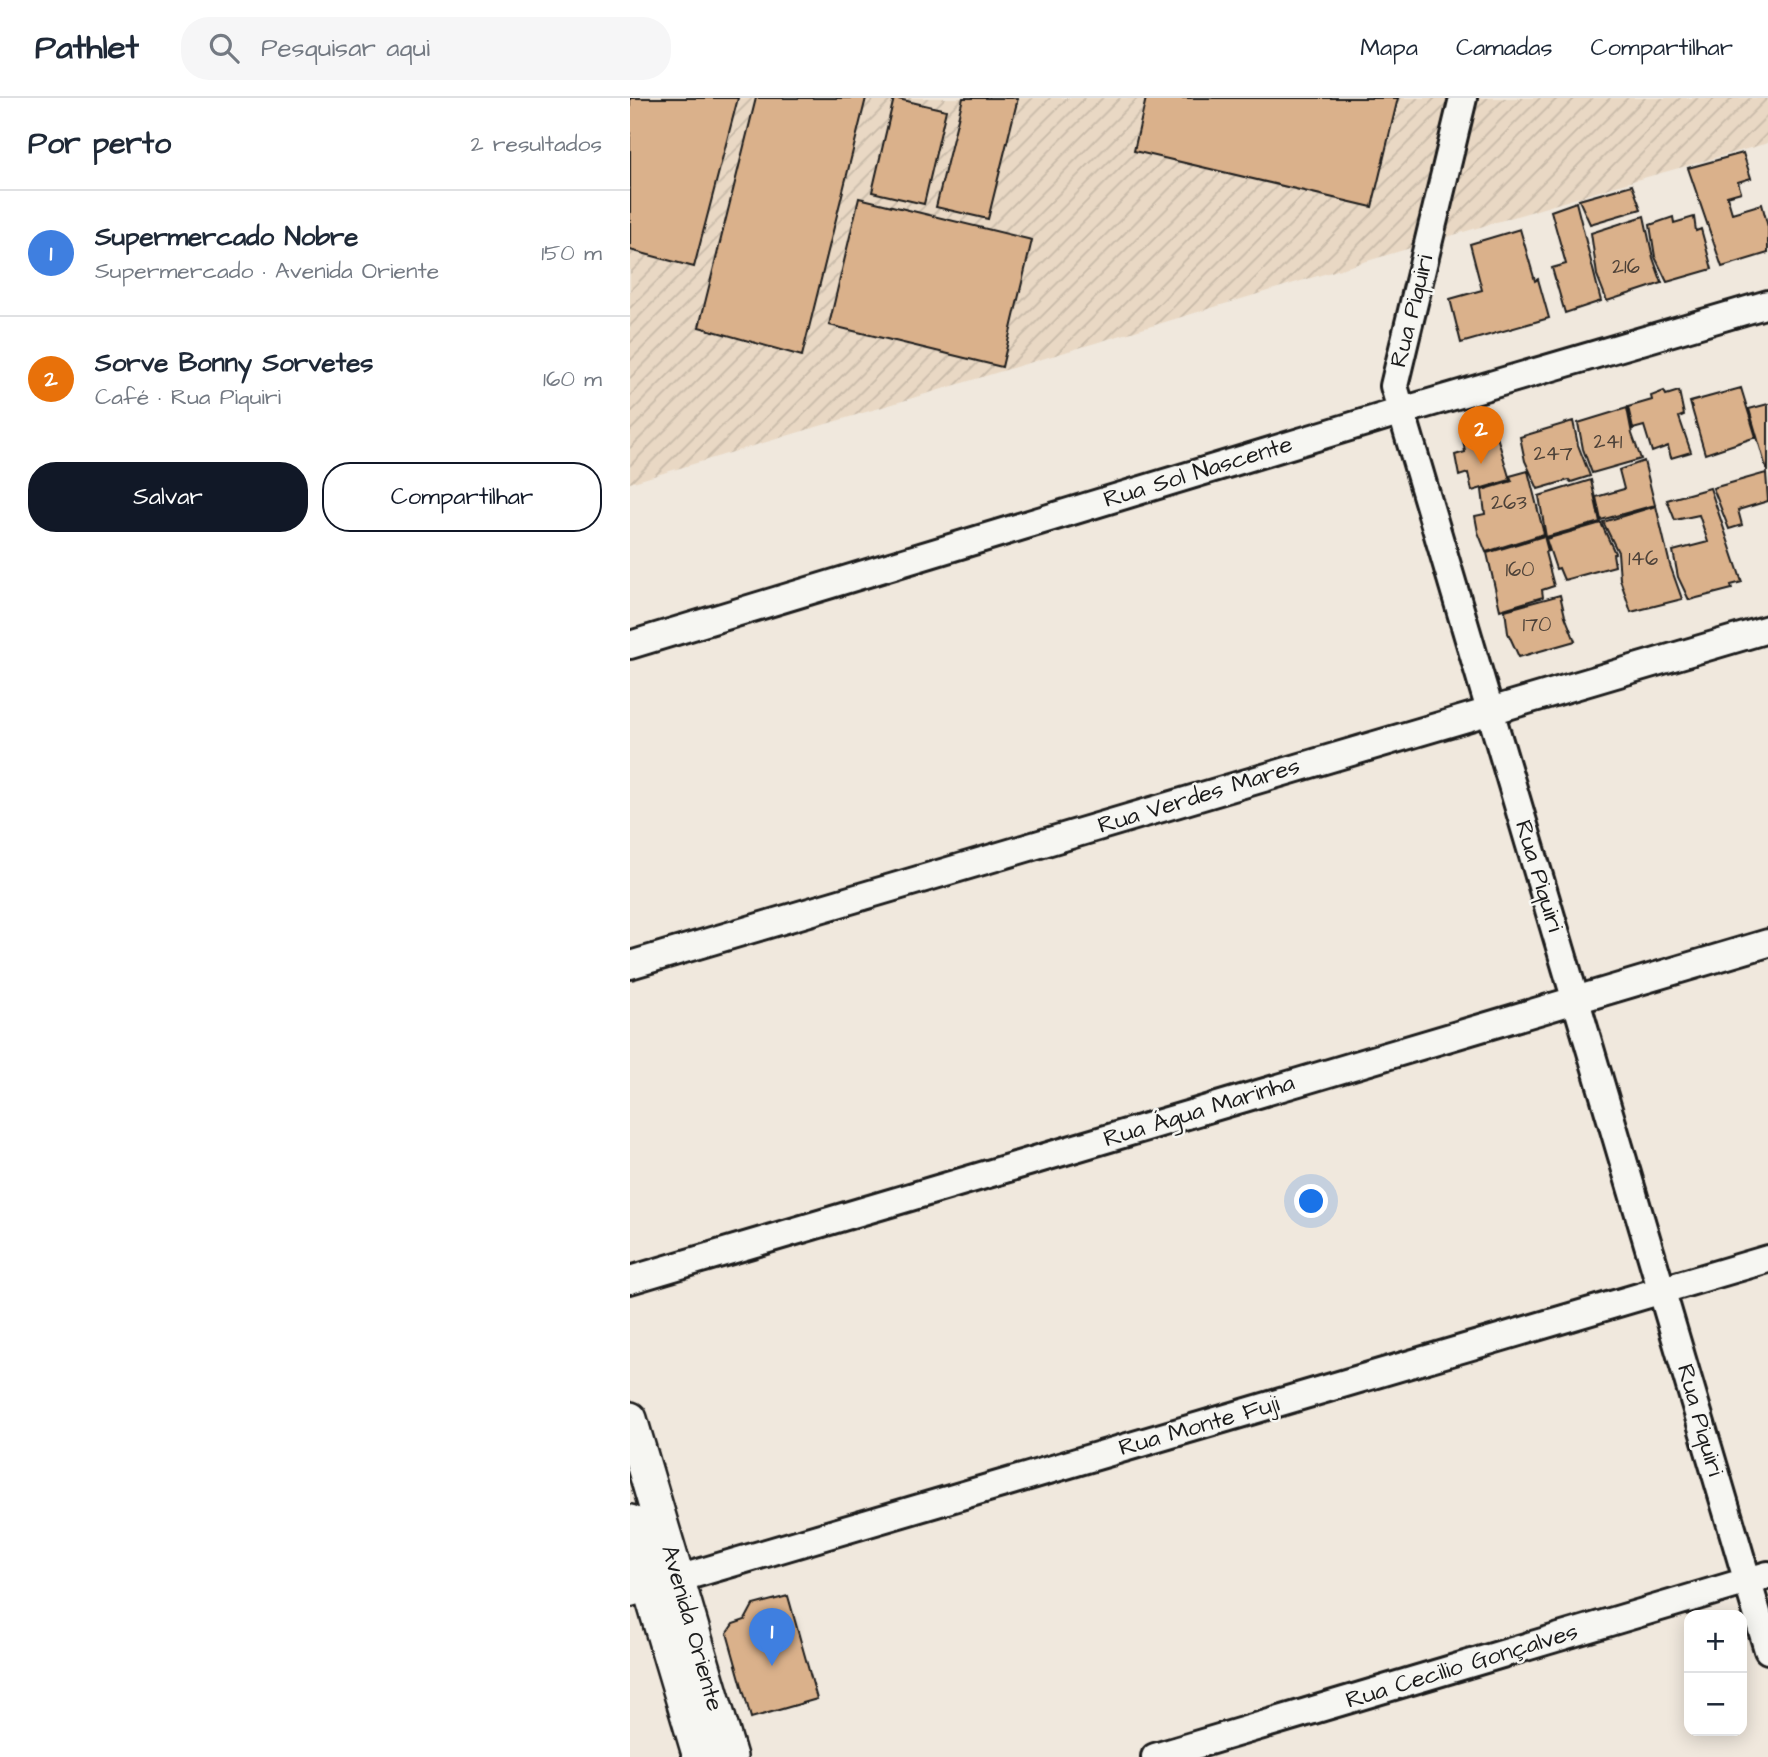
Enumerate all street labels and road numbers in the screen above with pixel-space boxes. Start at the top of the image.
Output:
street label: Rua Piquiri [1382,251,1443,371]
street label: Rua Sol Nascente [1100,427,1297,517]
street label: Rua Verdes Mares [1094,749,1304,843]
street label: Rua Piquiri [1506,816,1572,936]
street label: Rua Água Marinha [1099,1066,1299,1157]
street label: Rua Piquiri [1668,1360,1732,1480]
street label: Rua Monte Fuji [1115,1387,1284,1465]
street label: Avenida Oriente [652,1541,732,1715]
street label: Rua Cecilio Gonçalves [1342,1614,1582,1718]

